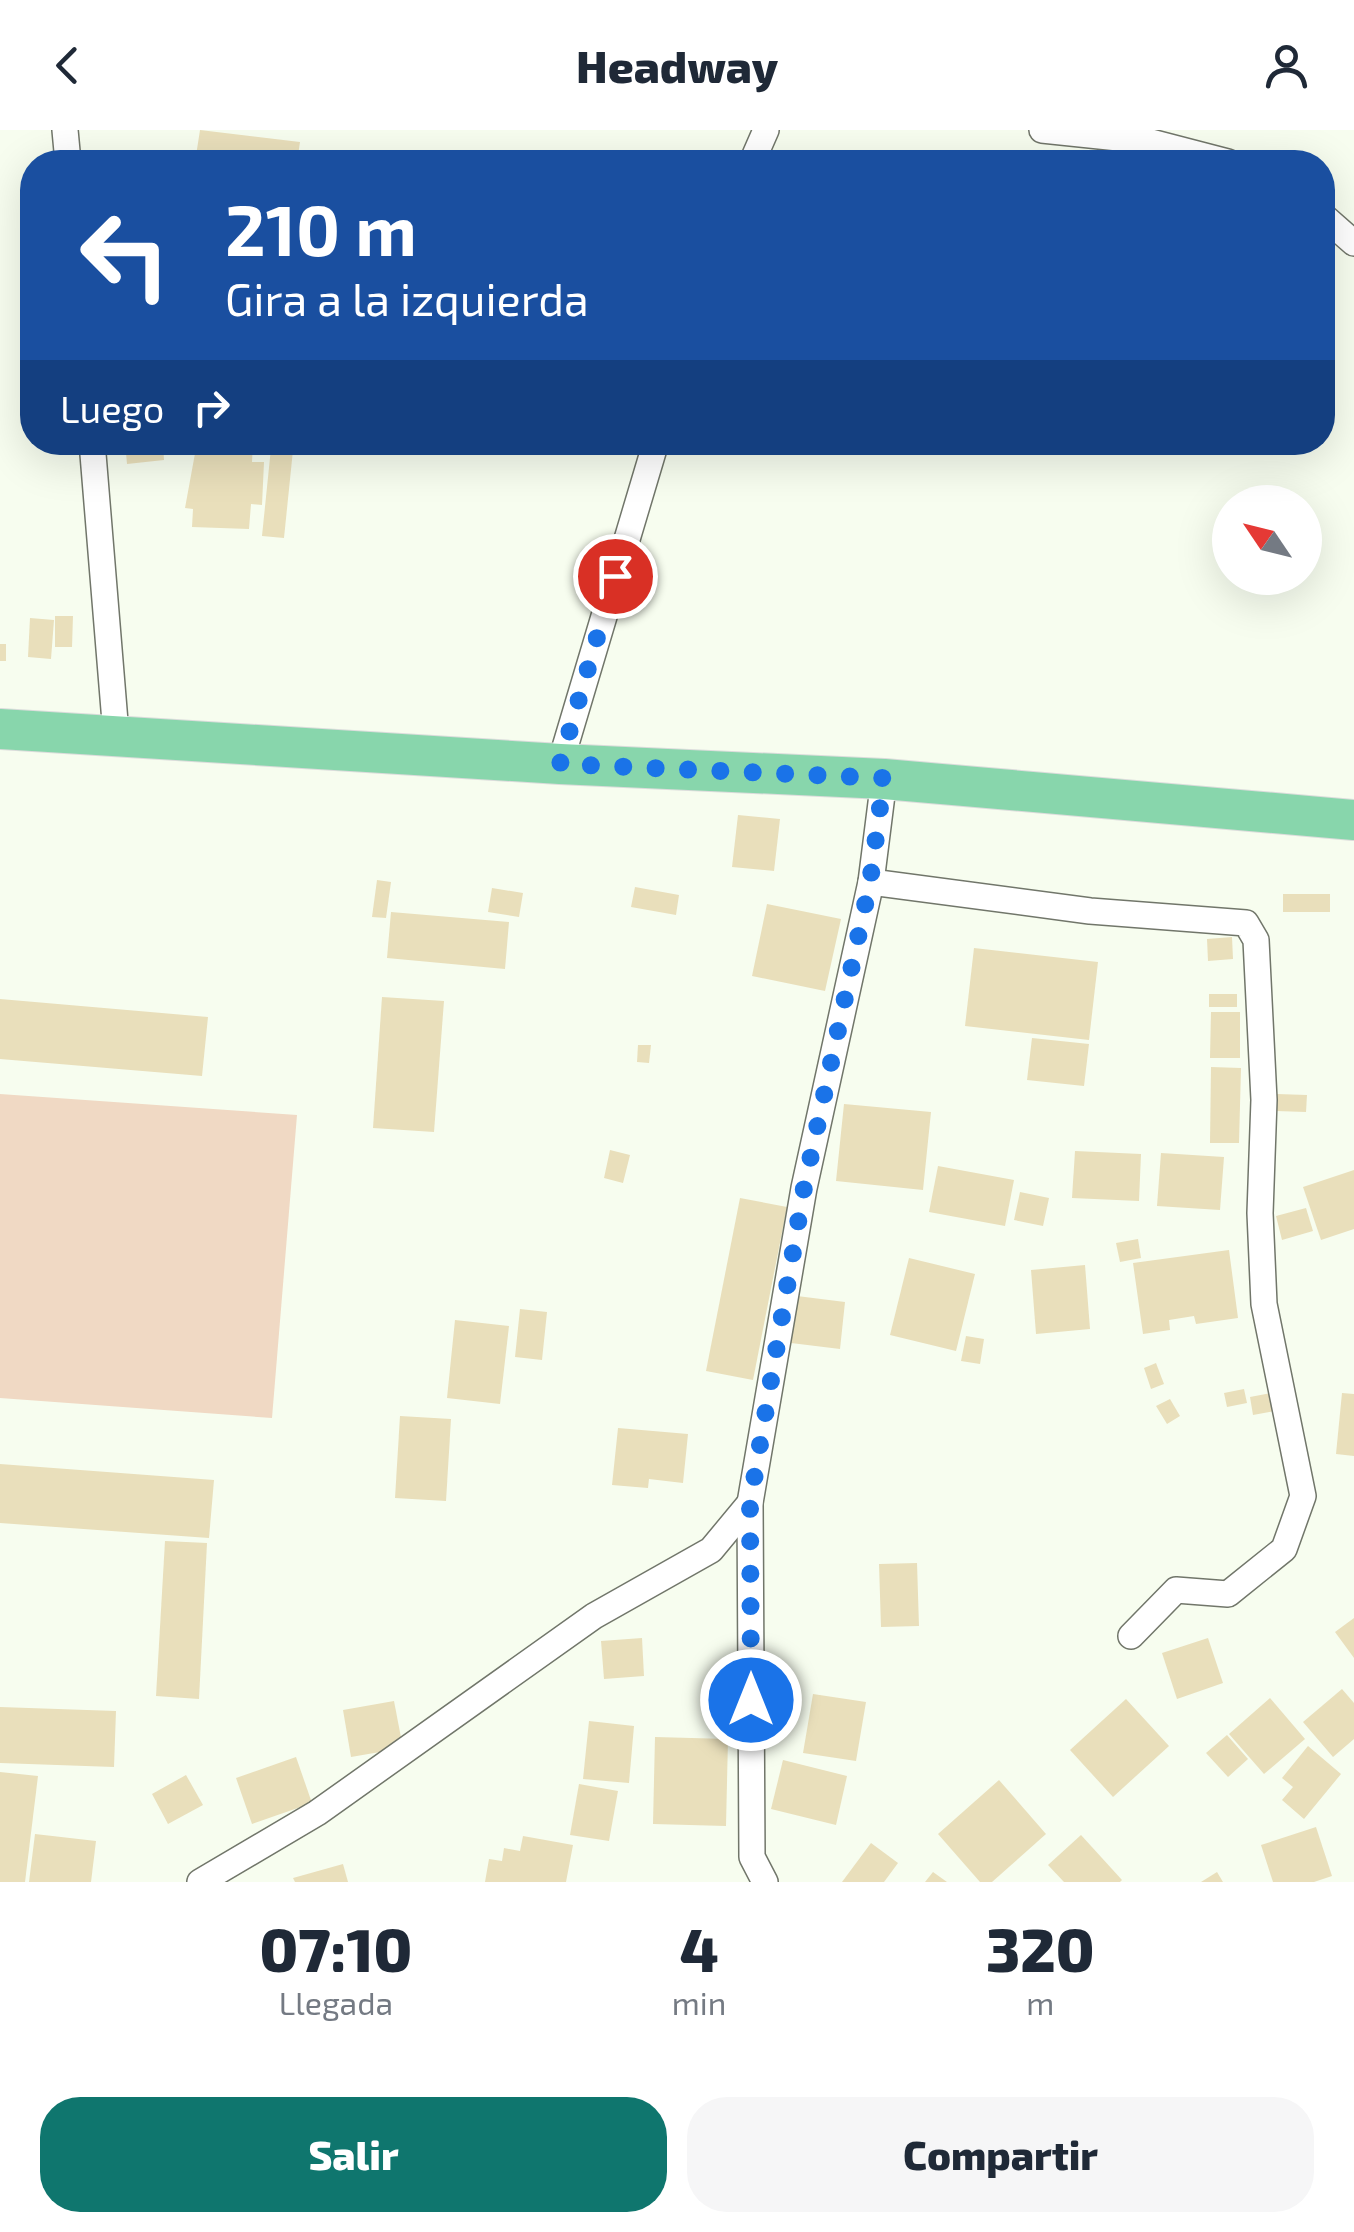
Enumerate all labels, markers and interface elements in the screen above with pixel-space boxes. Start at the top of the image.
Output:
icon: back [40,38,95,93]
text: Headway [576,38,778,92]
icon: person [1259,38,1314,93]
text: 210 m [225,186,417,270]
icon: left [60,190,190,320]
text: Gira a la izquierda [225,271,589,325]
icon: right [184,380,239,435]
text: Luego [60,385,164,431]
north arrow [1212,485,1322,595]
map controls [1212,485,1322,595]
pin [573,534,658,619]
icon: arrive [588,549,643,604]
position arrow [699,1648,803,1752]
text: 07:10 [260,1912,412,1984]
text: 4 [680,1912,719,1984]
text: 320 [986,1912,1095,1984]
text: Llegada [279,1983,393,2021]
text: min [672,1983,726,2021]
text: m [1026,1983,1054,2021]
button: Salir [40,2097,667,2212]
button: Compartir [687,2097,1314,2212]

